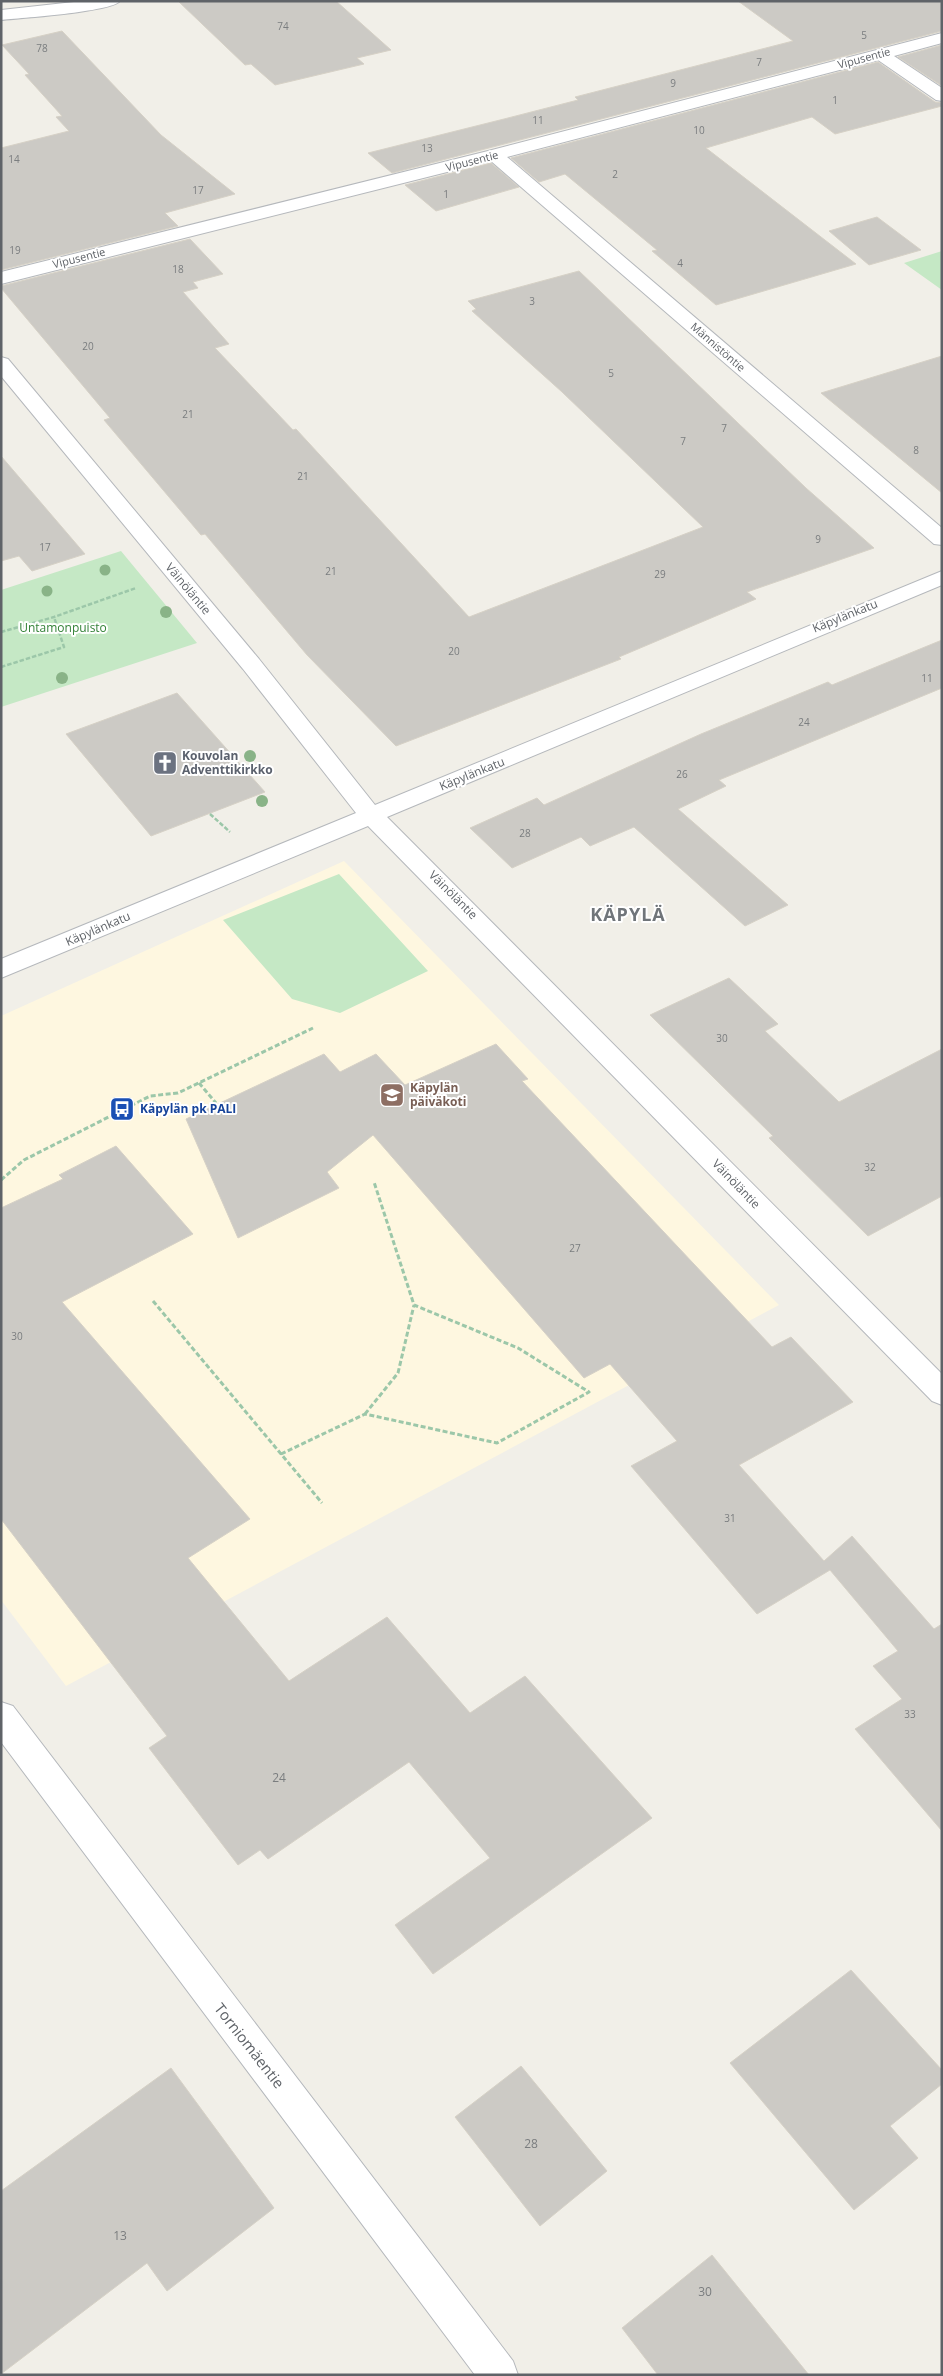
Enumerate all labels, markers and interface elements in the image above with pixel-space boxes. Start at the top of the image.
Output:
house number: 74 [277,19,289,33]
house number: 5 [861,28,867,42]
house number: 78 [36,41,48,55]
street label: Vipusentie [836,43,892,72]
house number: 7 [756,55,762,69]
house number: 9 [670,76,676,90]
house number: 1 [832,93,838,107]
house number: 11 [532,113,544,127]
house number: 10 [693,123,705,137]
house number: 13 [421,141,433,155]
street label: Vipusentie [444,147,500,174]
house number: 14 [8,152,20,166]
house number: 2 [612,167,618,181]
house number: 17 [192,183,204,197]
house number: 1 [443,187,449,201]
house number: 19 [9,243,21,257]
street label: Vipusentie [51,244,107,271]
house number: 4 [677,256,683,270]
house number: 18 [172,262,184,276]
house number: 3 [529,294,535,308]
street label: Männistöntie [688,319,749,374]
house number: 20 [82,339,94,353]
house number: 5 [608,366,614,380]
house number: 21 [182,407,194,421]
house number: 7 [721,421,727,435]
house number: 7 [680,434,686,448]
house number: 8 [913,443,919,457]
house number: 21 [297,469,309,483]
house number: 9 [815,532,821,546]
house number: 17 [39,540,51,554]
street label: Väinöläntie [162,559,215,618]
house number: 21 [325,564,337,578]
house number: 29 [654,567,666,581]
street label: Käpylänkatu [810,595,880,636]
park label: Untamonpuisto [19,619,107,636]
house number: 20 [448,644,460,658]
house number: 11 [921,671,933,685]
house number: 24 [798,715,810,729]
place label: Kouvolan Adventtikirkko [182,747,273,778]
church icon: Kouvolan Adventtikirkko [152,750,178,776]
street label: Käpylänkatu [437,753,507,794]
house number: 26 [676,767,688,781]
house number: 28 [519,826,531,840]
street label: Väinöläntie [425,867,482,923]
district label: KÄPYLÄ [590,902,666,926]
street label: Käpylänkatu [63,907,133,950]
house number: 30 [716,1031,728,1045]
place label: Käpylän päiväkoti [410,1079,466,1110]
school or university icon: Käpylän päiväkoti [379,1082,405,1108]
bus stop icon: Käpylän pk PALI [109,1096,135,1122]
place label: Käpylän pk PALI [140,1100,236,1117]
street label: Väinöläntie [709,1155,764,1212]
house number: 32 [864,1160,876,1174]
house number: 27 [569,1241,581,1255]
house number: 30 [11,1329,23,1343]
house number: 31 [724,1511,736,1525]
house number: 33 [904,1707,916,1721]
house number: 24 [272,1769,286,1786]
street label: Torniomäentie [210,1999,289,2092]
house number: 28 [524,2135,538,2152]
house number: 13 [113,2227,127,2244]
house number: 30 [698,2283,712,2300]

